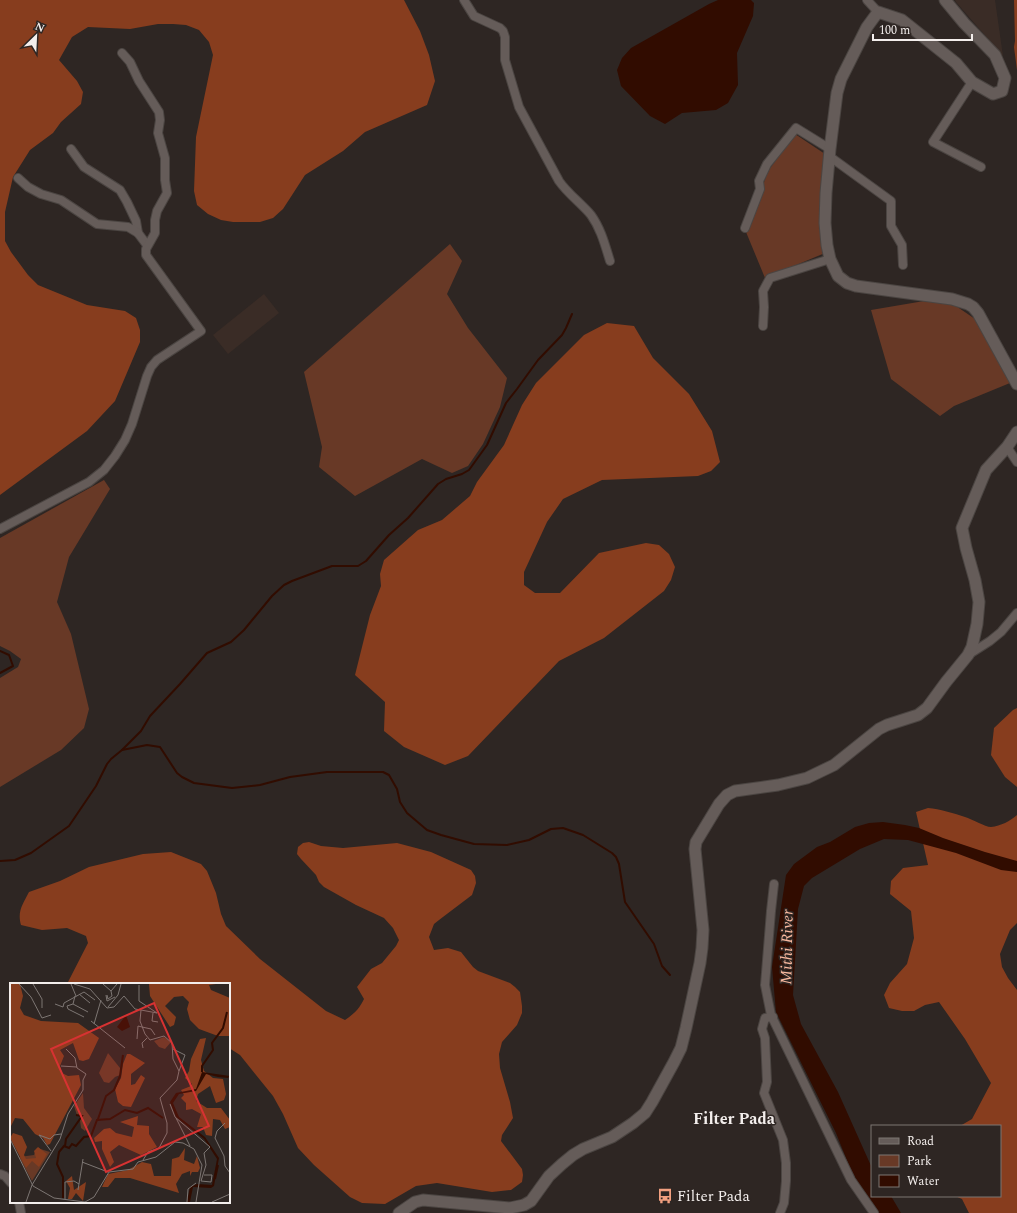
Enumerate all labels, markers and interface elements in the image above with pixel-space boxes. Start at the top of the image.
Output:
north arrow [16,16,56,56]
scale bar [873,16,972,42]
text: N [32,18,47,37]
text: 100 m [879,21,910,40]
water label: Mithi River [774,909,800,985]
inset map [10,983,230,1203]
district label: Filter Pada [693,1107,776,1131]
legend [871,1125,1001,1197]
text: Road [907,1132,934,1151]
text: Park [907,1152,932,1171]
text: Water [907,1172,939,1191]
place label: Filter Pada [677,1185,750,1208]
bus stop icon: Filter Pada [656,1187,674,1205]

